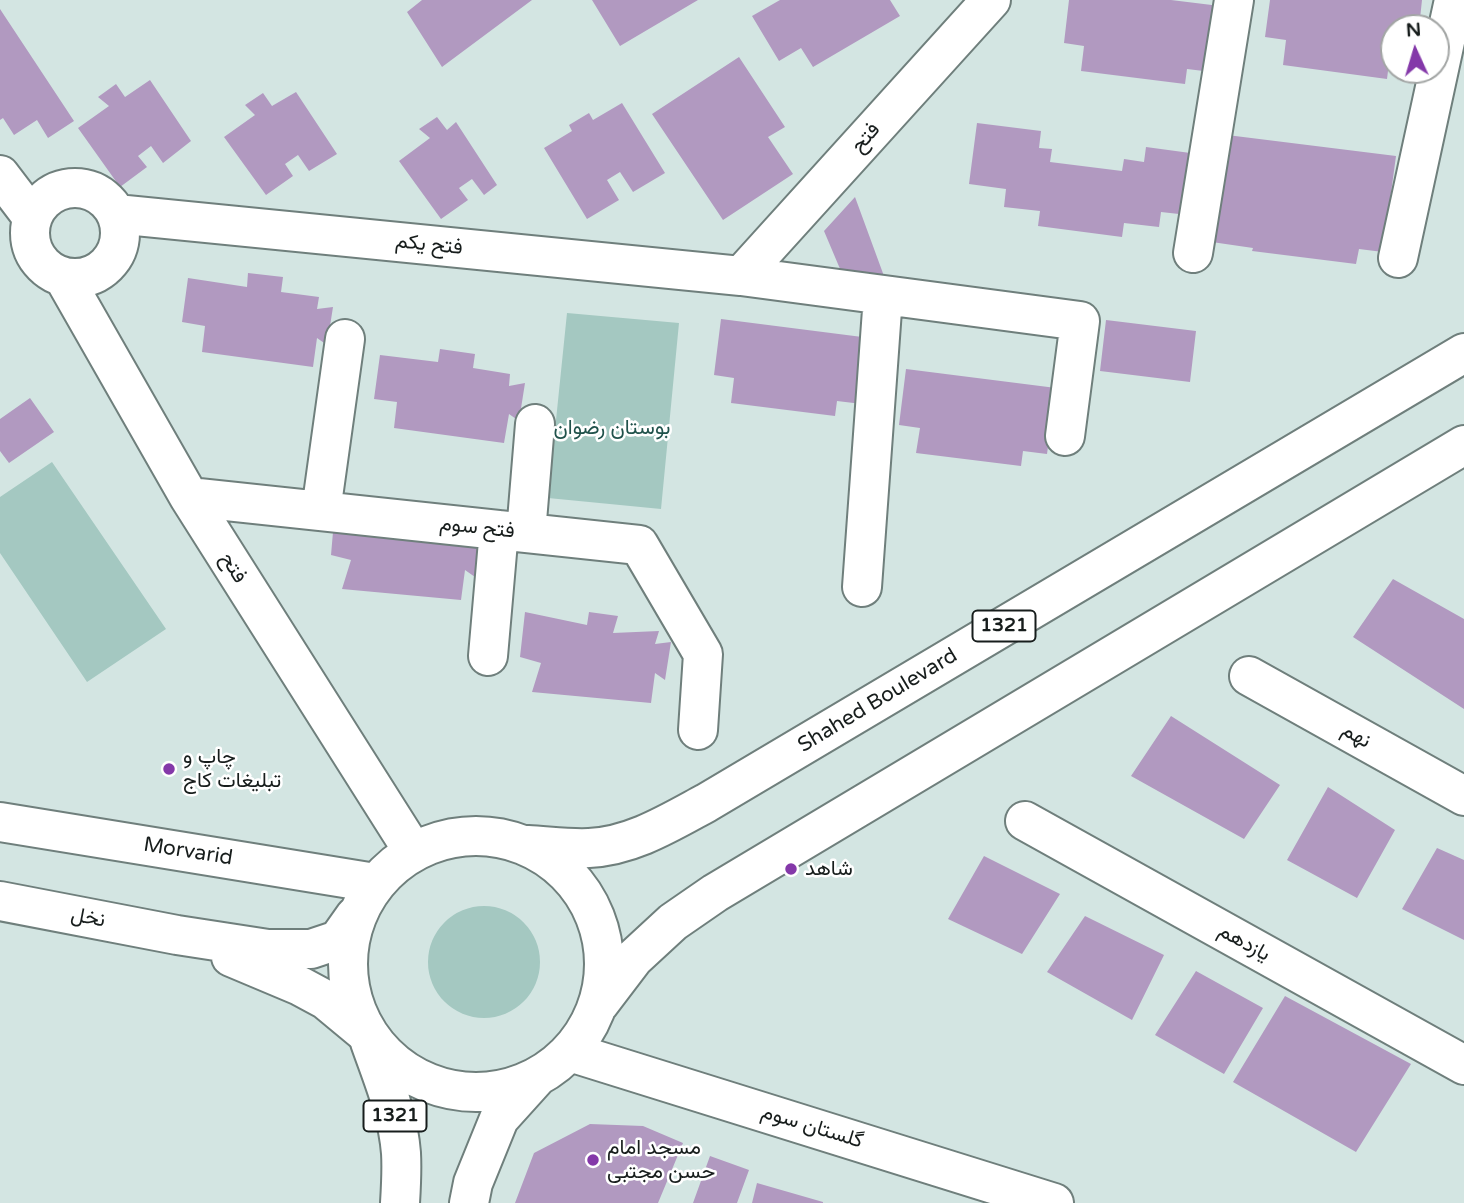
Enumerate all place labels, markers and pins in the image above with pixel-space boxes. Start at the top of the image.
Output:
place label: چاپ و تبلیغات کاج [183,744,281,794]
marker: چاپ و تبلیغات کاج [161,761,177,777]
place label: شاهد [805,856,853,882]
marker: شاهد [783,861,799,877]
place label: مسجد امام حسن مجتبی [607,1135,715,1185]
marker: مسجد امام حسن مجتبی [585,1152,601,1168]

